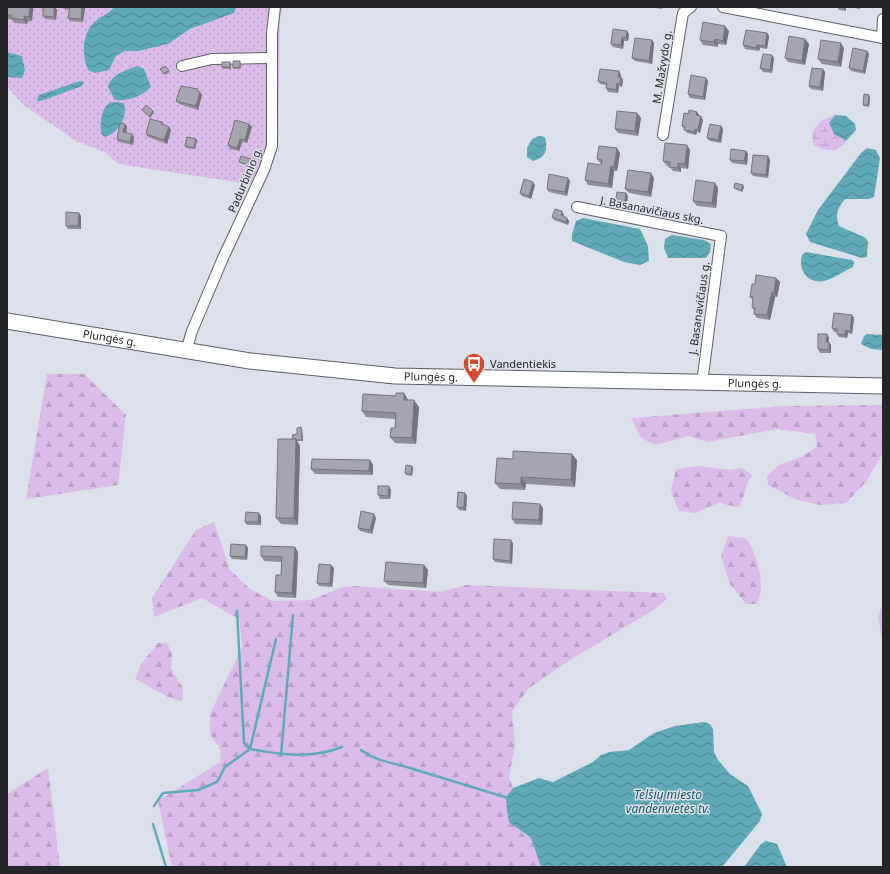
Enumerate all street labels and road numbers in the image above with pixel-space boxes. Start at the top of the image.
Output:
street label: M. Mažvydo g. [648,29,675,105]
street label: Padurbinio g. [224,145,265,215]
street label: J. Basanavičiaus skg. [598,192,705,227]
street label: J. Basanavičiaus g. [684,260,712,356]
street label: Plungės g. [82,326,138,349]
street label: Plungės g. [404,368,458,384]
street label: Plungės g. [728,375,782,391]

